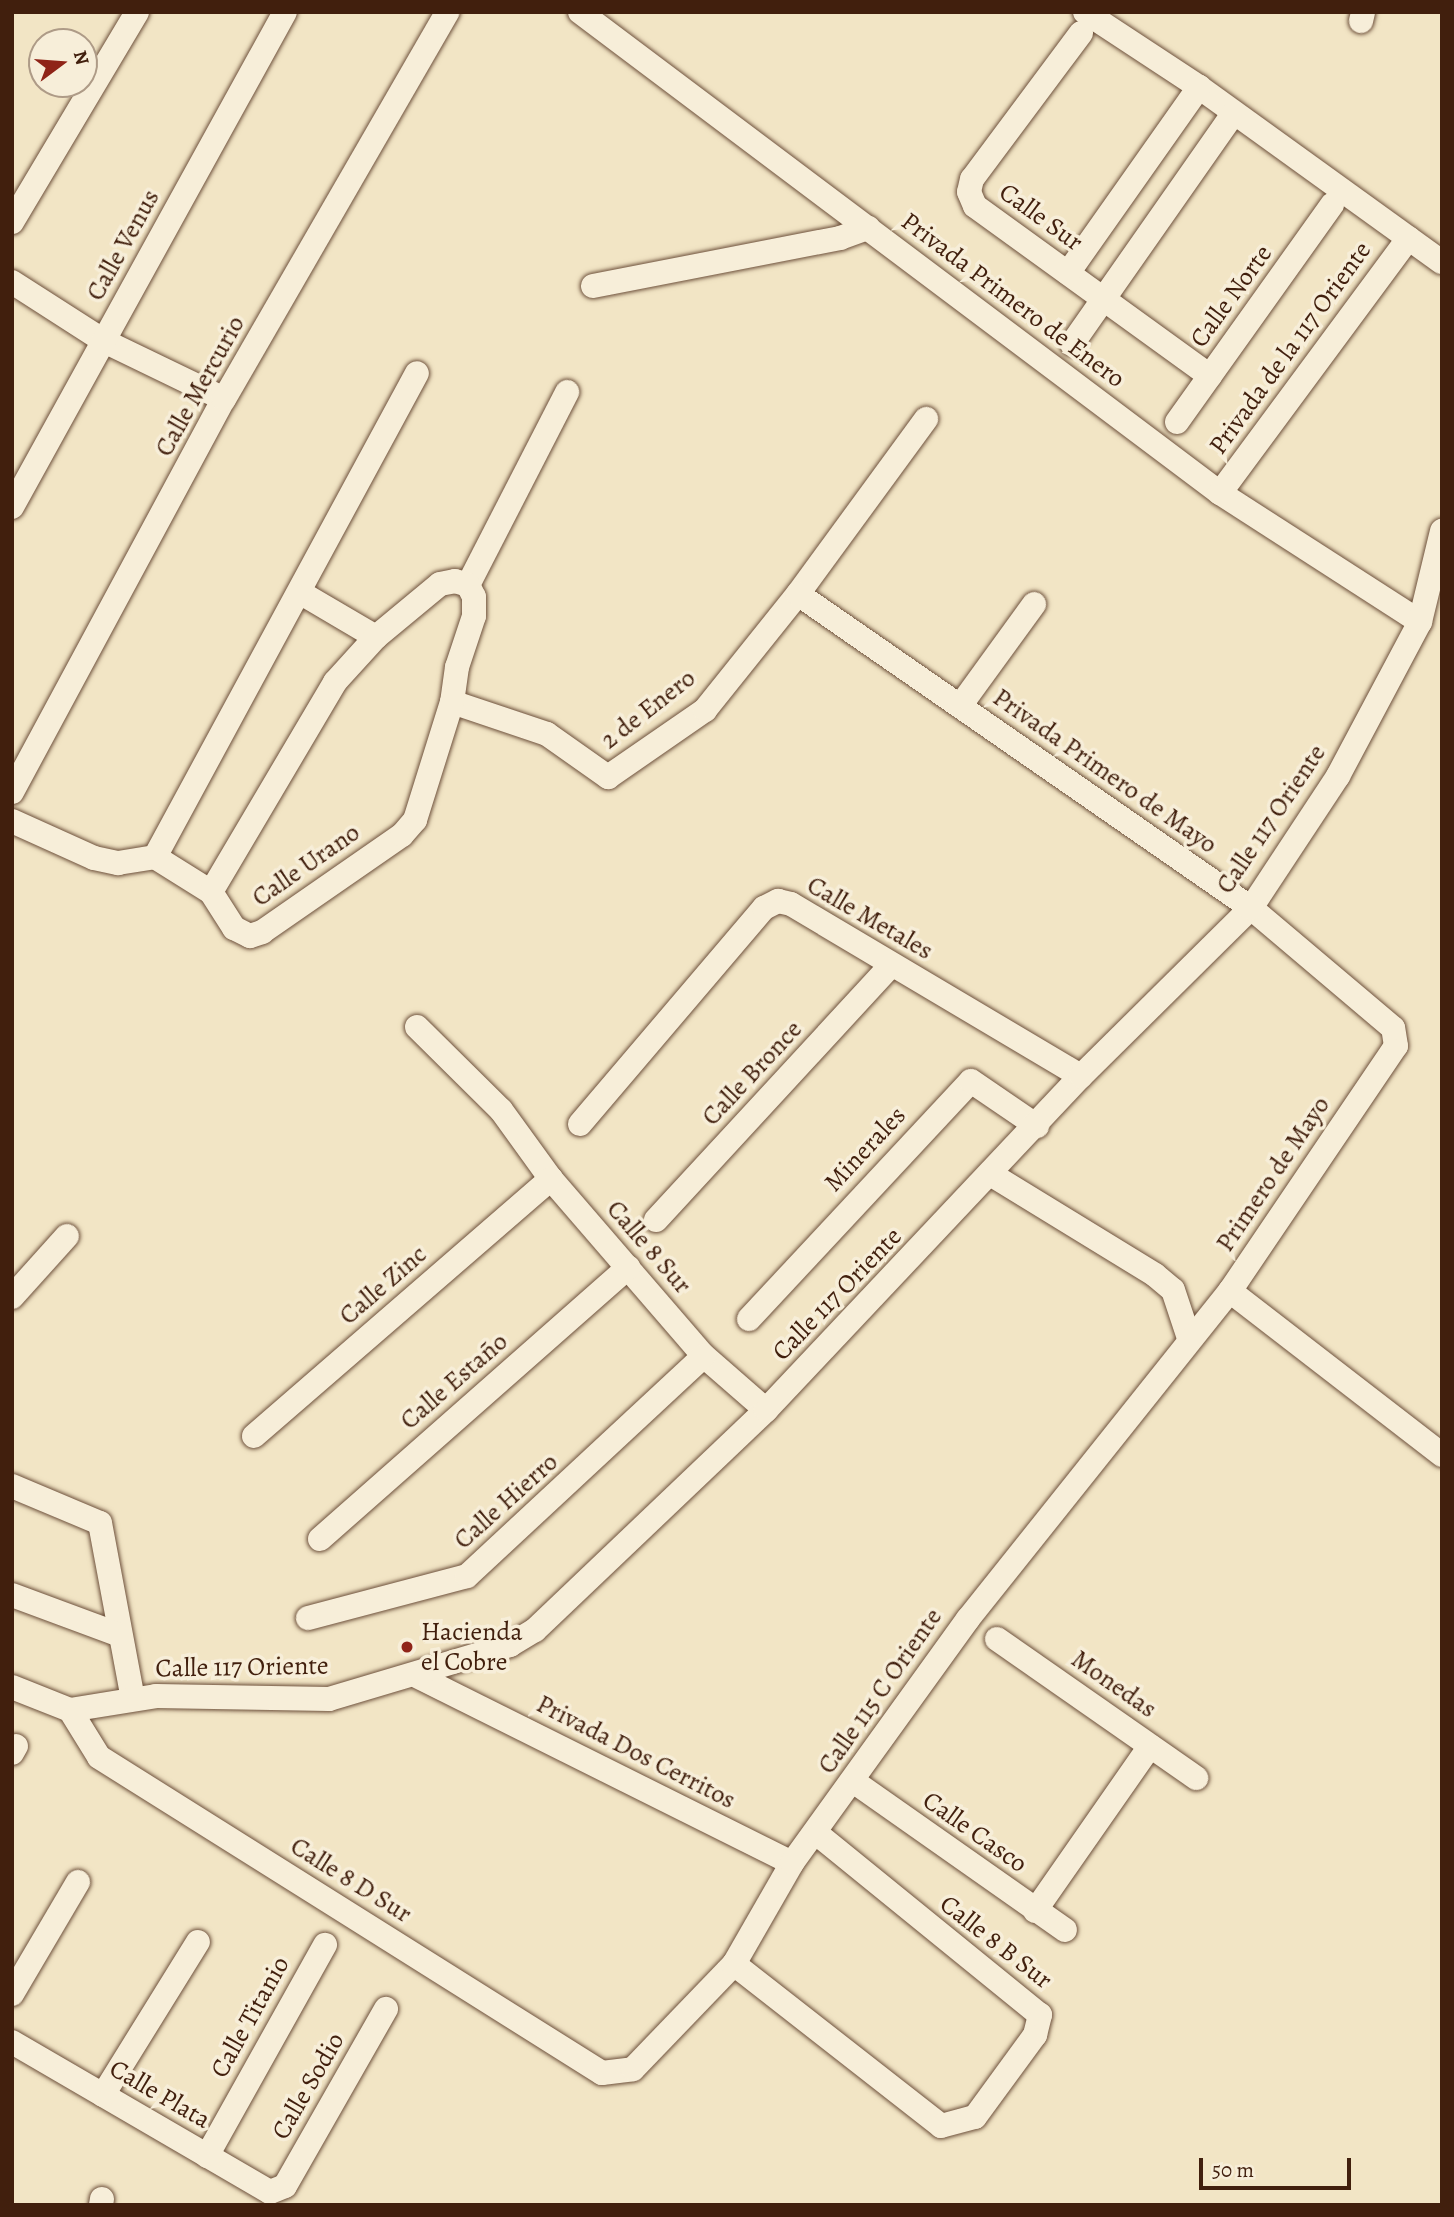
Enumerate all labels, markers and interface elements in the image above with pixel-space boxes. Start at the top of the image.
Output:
north arrow [28,28,98,98]
text: N [67,48,96,68]
street label: Calle Sur [993,176,1089,258]
street label: Calle Venus [80,184,166,306]
street label: Privada Primero de Enero [895,206,1131,394]
street label: Privada de la 117 Oriente [1202,235,1378,461]
street label: Calle Norte [1183,239,1279,353]
street label: Calle Mercurio [149,310,251,462]
street label: 2 de Enero [595,662,701,756]
street label: Privada Primero de Mayo [987,682,1223,860]
street label: Calle 117 Oriente [1210,739,1332,899]
street label: Calle Urano [246,817,366,913]
street label: Calle Metales [802,869,938,967]
street label: Calle Bronce [695,1014,809,1132]
street label: Primero de Mayo [1210,1090,1336,1258]
street label: Minerales [818,1100,912,1198]
street label: Calle 8 Sur [600,1194,698,1300]
street label: Calle 117 Oriente [766,1221,908,1367]
street label: Calle Zinc [333,1239,433,1331]
street label: Calle Estaño [394,1326,514,1436]
street label: Calle Hierro [448,1446,564,1556]
street label: Calle 115 C Oriente [811,1602,949,1780]
place label: Hacienda el Cobre [421,1616,523,1678]
marker: Hacienda el Cobre [399,1639,415,1655]
street label: Monedas [1065,1643,1163,1725]
street label: Calle 117 Oriente [155,1650,329,1684]
street label: Privada Dos Cerritos [531,1688,741,1816]
street label: Calle Casco [917,1785,1033,1879]
street label: Calle 8 D Sur [285,1831,417,1929]
street label: Calle 8 B Sur [934,1888,1058,1996]
street label: Calle Titanio [204,1951,296,2083]
street label: Calle Sodio [265,2027,351,2145]
street label: Calle Plata [104,2053,216,2135]
scale bar [1202,2144,1354,2188]
text: 50 m [1212,2156,1254,2184]

